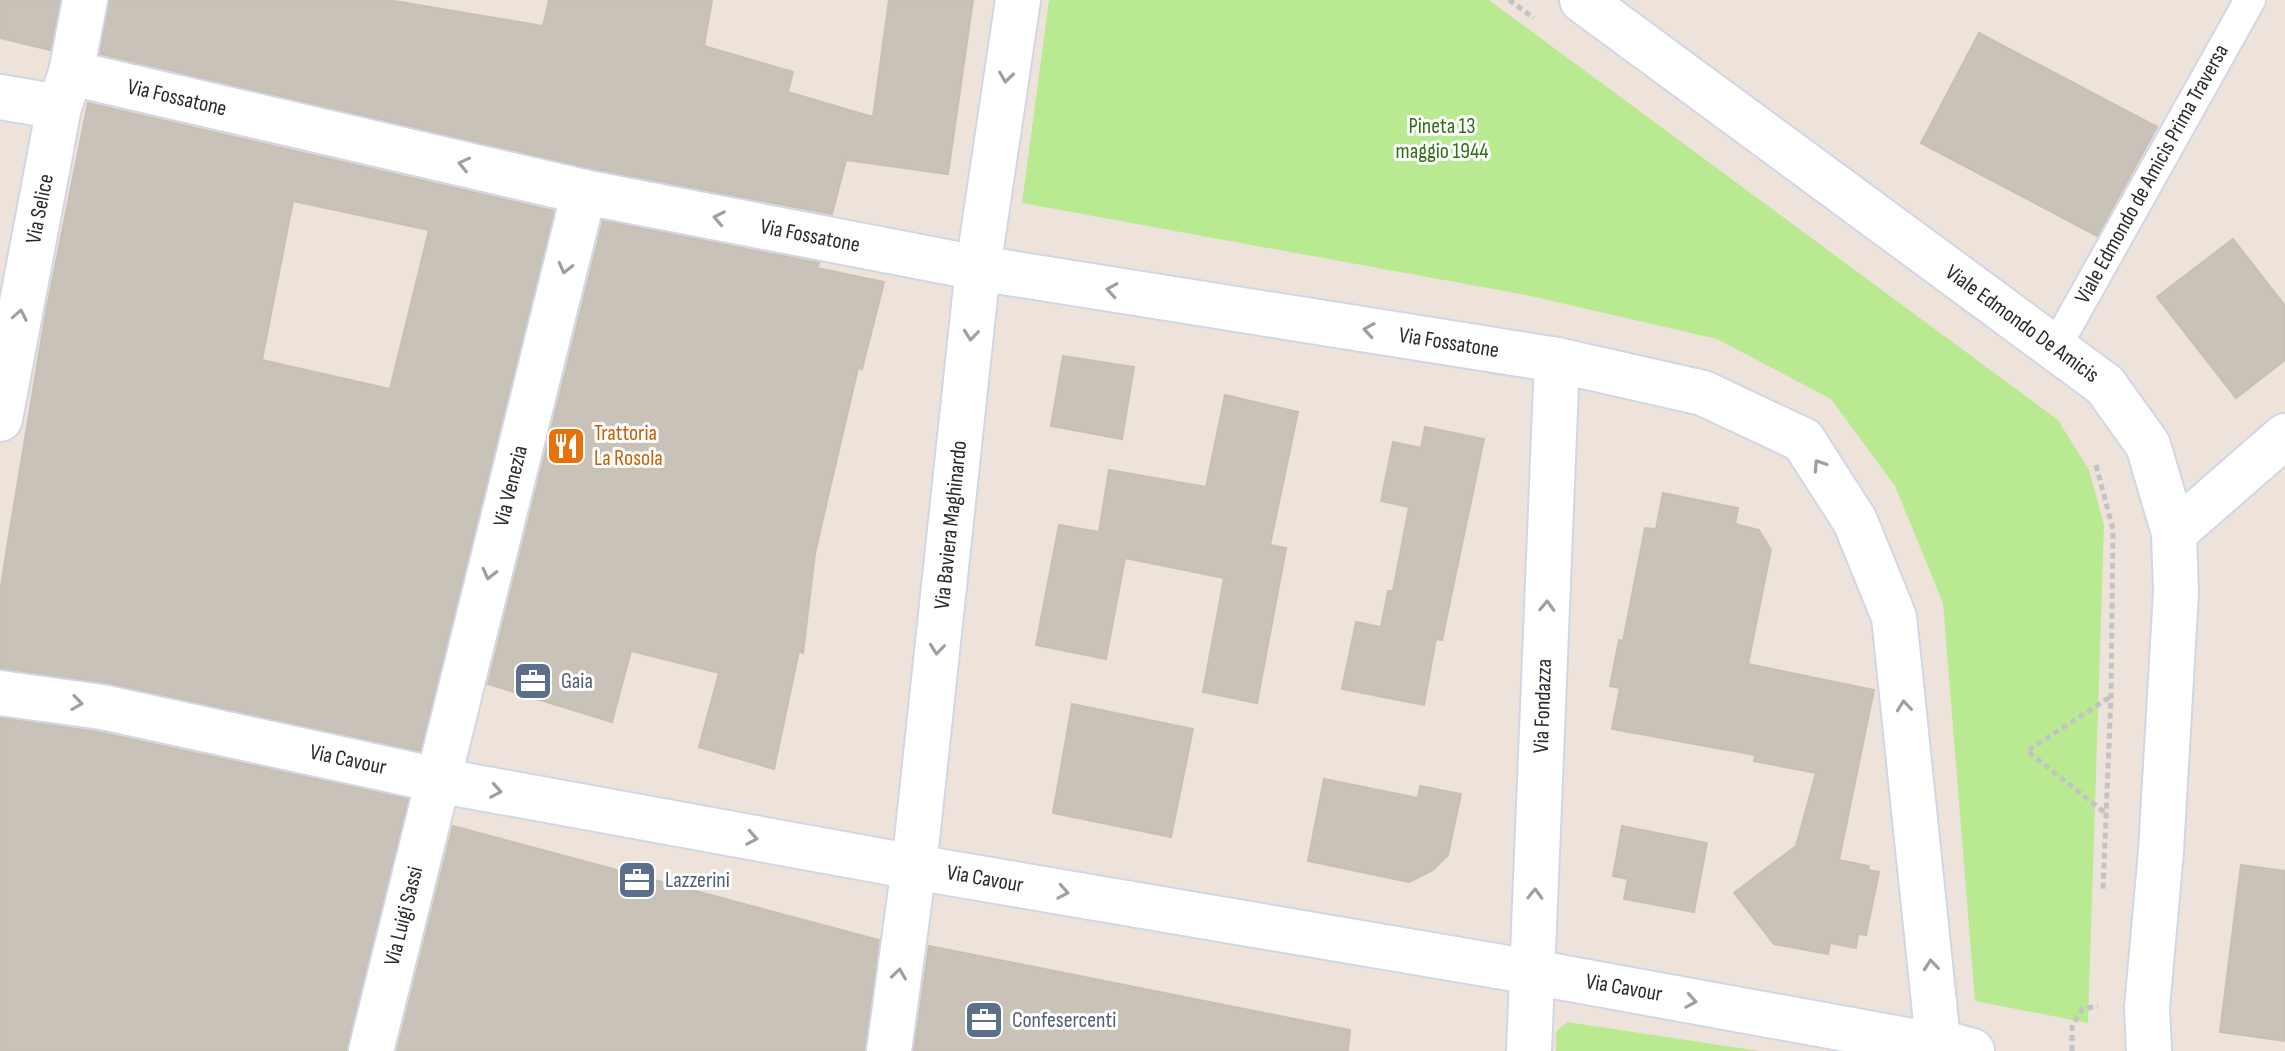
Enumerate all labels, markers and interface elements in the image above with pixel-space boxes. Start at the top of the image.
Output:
street label: Viale Edmondo de Amicis Prima Traversa [2069,40,2235,308]
one-way arrow [998,70,1015,84]
street label: Via Fossatone [125,73,229,123]
park label: Pineta 13 maggio 1944 [1396,113,1488,165]
one-way arrow [458,157,472,174]
street label: Via Selice [20,172,60,246]
one-way arrow [712,211,725,228]
street label: Via Fossatone [758,213,862,259]
street label: Viale Edmondo De Amicis [1940,259,2104,389]
one-way arrow [557,260,574,274]
one-way arrow [1105,282,1119,299]
one-way arrow [10,308,27,322]
street label: Via Fossatone [1397,322,1501,364]
one-way arrow [1362,323,1376,340]
one-way arrow [962,329,979,342]
place label: Trattoria La Rosola [594,420,663,472]
restaurant icon: Trattoria La Rosola [545,425,587,467]
street label: Via Baviera Maghinardo [929,439,973,611]
street label: Via Venezia [488,443,534,529]
one-way arrow [1814,459,1829,474]
one-way arrow [481,567,498,581]
one-way arrow [1538,599,1555,612]
one-way arrow [929,643,946,656]
street label: Via Fondazza [1528,658,1558,754]
office icon: Gaia [512,660,554,702]
place label: Gaia [561,668,593,695]
one-way arrow [70,694,84,711]
one-way arrow [1896,699,1913,712]
street label: Via Cavour [307,739,389,781]
one-way arrow [489,781,503,798]
one-way arrow [745,828,759,845]
office icon: Lazzerini [616,859,658,901]
street label: Via Cavour [944,859,1026,899]
street label: Via Luigi Sassi [379,864,429,968]
place label: Lazzerini [665,867,730,894]
one-way arrow [1056,883,1070,900]
one-way arrow [1526,887,1543,900]
one-way arrow [1923,958,1940,971]
one-way arrow [891,967,908,980]
street label: Via Cavour [1583,968,1665,1008]
one-way arrow [1684,991,1698,1008]
office icon: Confesercenti [963,999,1005,1041]
place label: Confesercenti [1012,1007,1116,1034]

